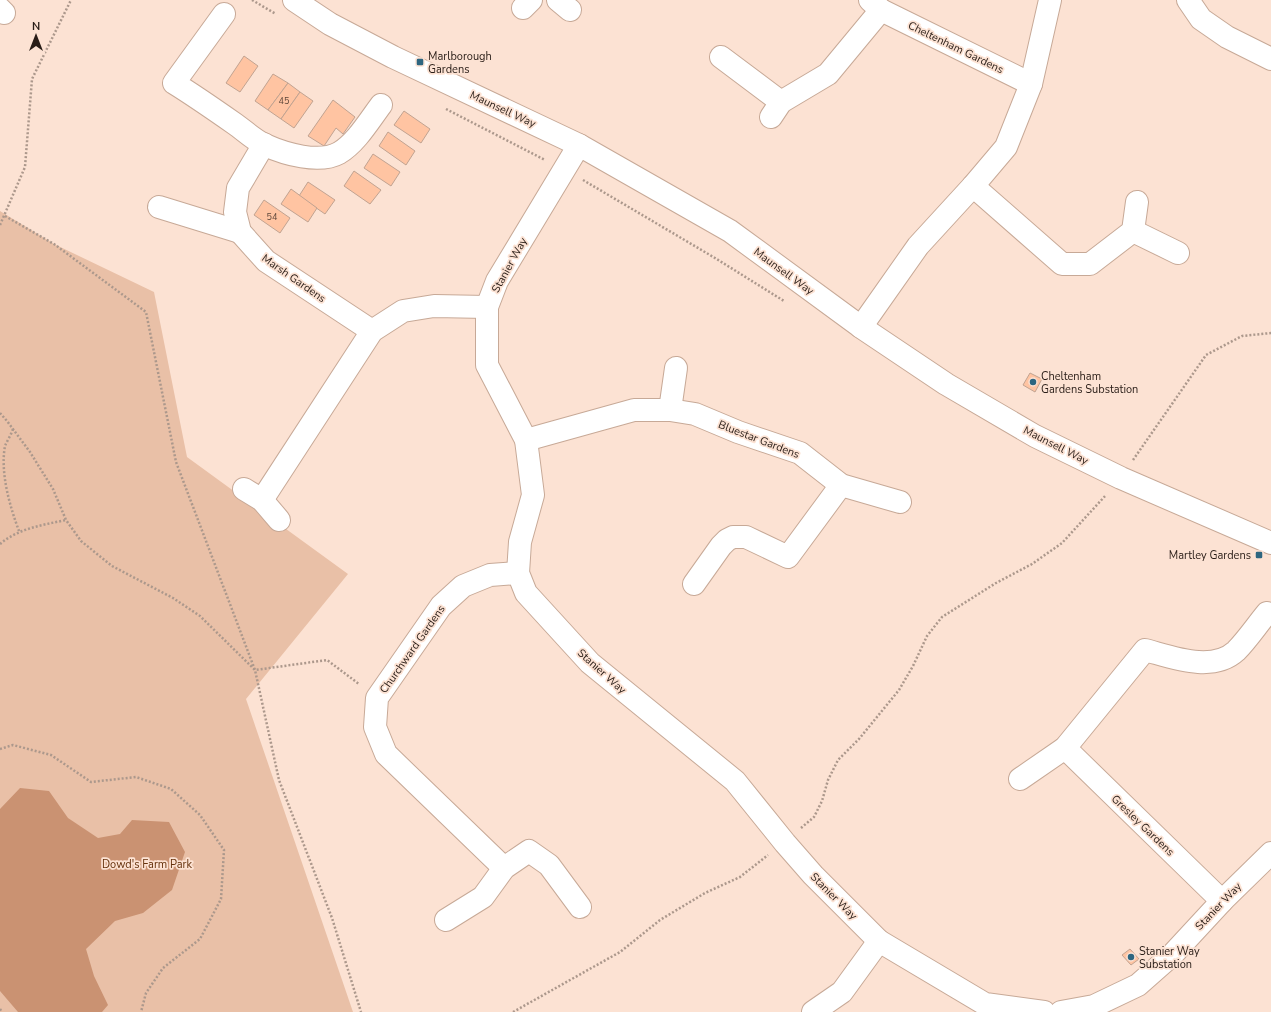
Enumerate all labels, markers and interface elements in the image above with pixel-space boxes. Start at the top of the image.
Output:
north arrow [16,16,56,56]
street label: Cheltenham Gardens [906,18,1006,77]
text: N [32,19,40,34]
place label: Marlborough Gardens [428,49,492,77]
marker: Marlborough Gardens [415,57,425,67]
street label: Maunsell Way [467,88,538,131]
house number: 45 [279,95,289,107]
house number: 54 [267,211,278,223]
street label: Stanier Way [488,235,531,295]
street label: Maunsell Way [751,244,817,299]
street label: Marsh Gardens [259,251,329,306]
place label: Cheltenham Gardens Substation [1041,369,1138,397]
marker: Cheltenham Gardens Substation [1028,377,1038,387]
street label: Bluestar Gardens [716,417,802,462]
street label: Maunsell Way [1021,423,1091,468]
place label: Martley Gardens [1169,548,1251,563]
marker: Martley Gardens [1254,550,1264,560]
street label: Churchward Gardens [376,602,449,696]
street label: Stanier Way [574,645,630,697]
street label: Gresley Gardens [1108,791,1177,859]
park label: Dowd's Farm Park [102,857,193,872]
street label: Stanier Way [807,870,861,923]
street label: Stanier Way [1192,879,1245,933]
place label: Stanier Way Substation [1139,944,1200,972]
marker: Stanier Way Substation [1126,952,1136,962]

